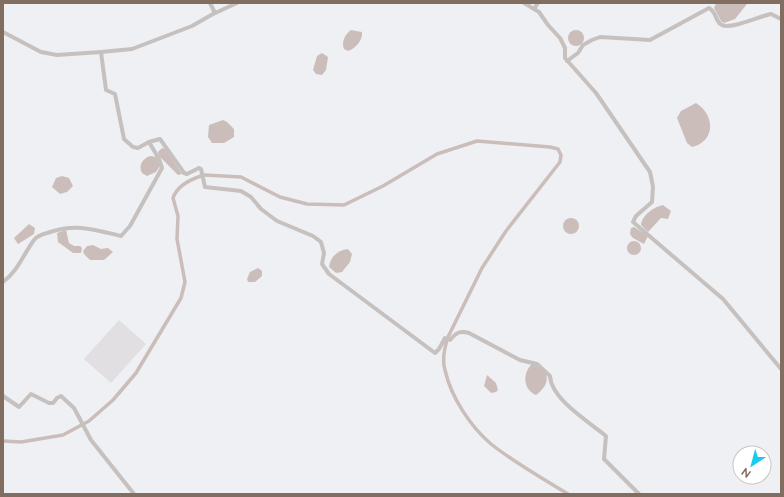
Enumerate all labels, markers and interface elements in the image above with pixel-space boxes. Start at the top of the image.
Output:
north arrow [732,445,772,485]
text: N [739,465,754,480]

